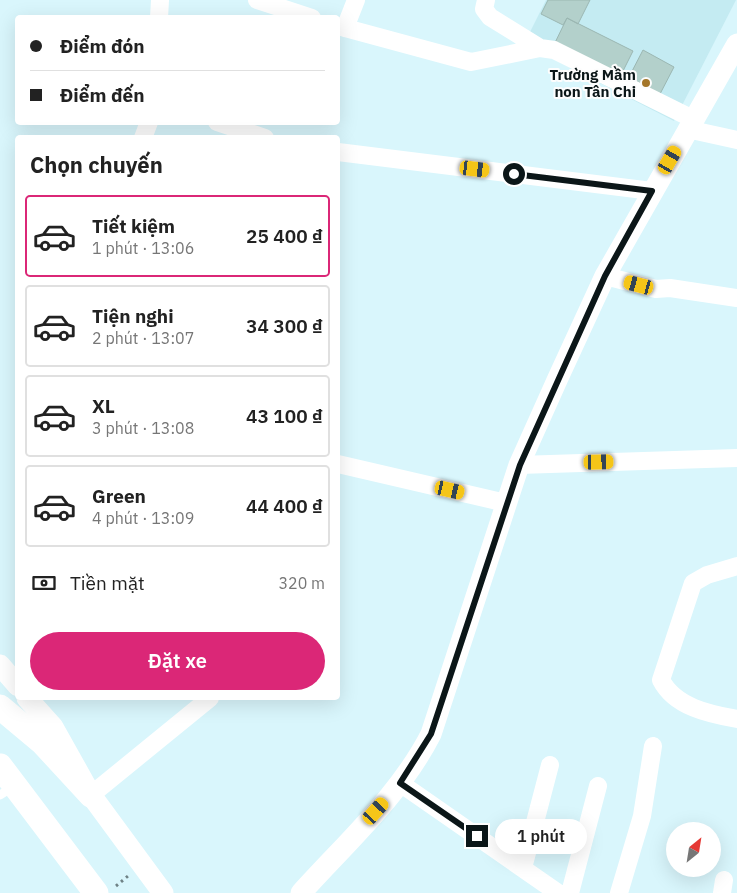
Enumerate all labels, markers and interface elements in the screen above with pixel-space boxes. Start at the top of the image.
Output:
text: Điểm đón [60,34,145,58]
place label: Trường Mầm non Tân Chi [549,65,636,101]
marker: Trường Mầm non Tân Chi [640,77,652,89]
text: Điểm đến [60,83,145,107]
car [656,143,683,177]
text: Chọn chuyến [30,150,163,179]
car [459,160,490,178]
route start [503,163,525,185]
icon: car [32,214,77,259]
text: Tiết kiệm [92,214,175,238]
text: 25 400 ₫ [246,224,323,248]
text: 1 phút · 13:06 [92,238,194,258]
car [622,274,655,296]
icon: car [32,304,77,349]
text: Tiện nghi [92,304,174,328]
text: 34 300 ₫ [246,314,323,338]
text: 2 phút · 13:07 [92,328,194,348]
icon: car [32,394,77,439]
text: XL [92,394,115,418]
text: 43 100 ₫ [246,404,323,428]
text: 3 phút · 13:08 [92,418,194,438]
car [583,454,614,470]
car [433,479,466,501]
icon: car [32,484,77,529]
text: Green [92,484,146,508]
text: 44 400 ₫ [246,494,323,518]
text: 4 phút · 13:09 [92,508,194,528]
icon: cash [30,569,58,597]
text: Tiền mặt [70,571,145,595]
text: 320 m [278,573,325,593]
button: Đặt xe [30,632,325,690]
car [360,795,391,827]
callout: 1 phút [494,818,587,854]
north arrow [666,822,721,878]
map controls [666,822,721,877]
route end [466,825,488,847]
text: 1 phút [517,826,565,846]

